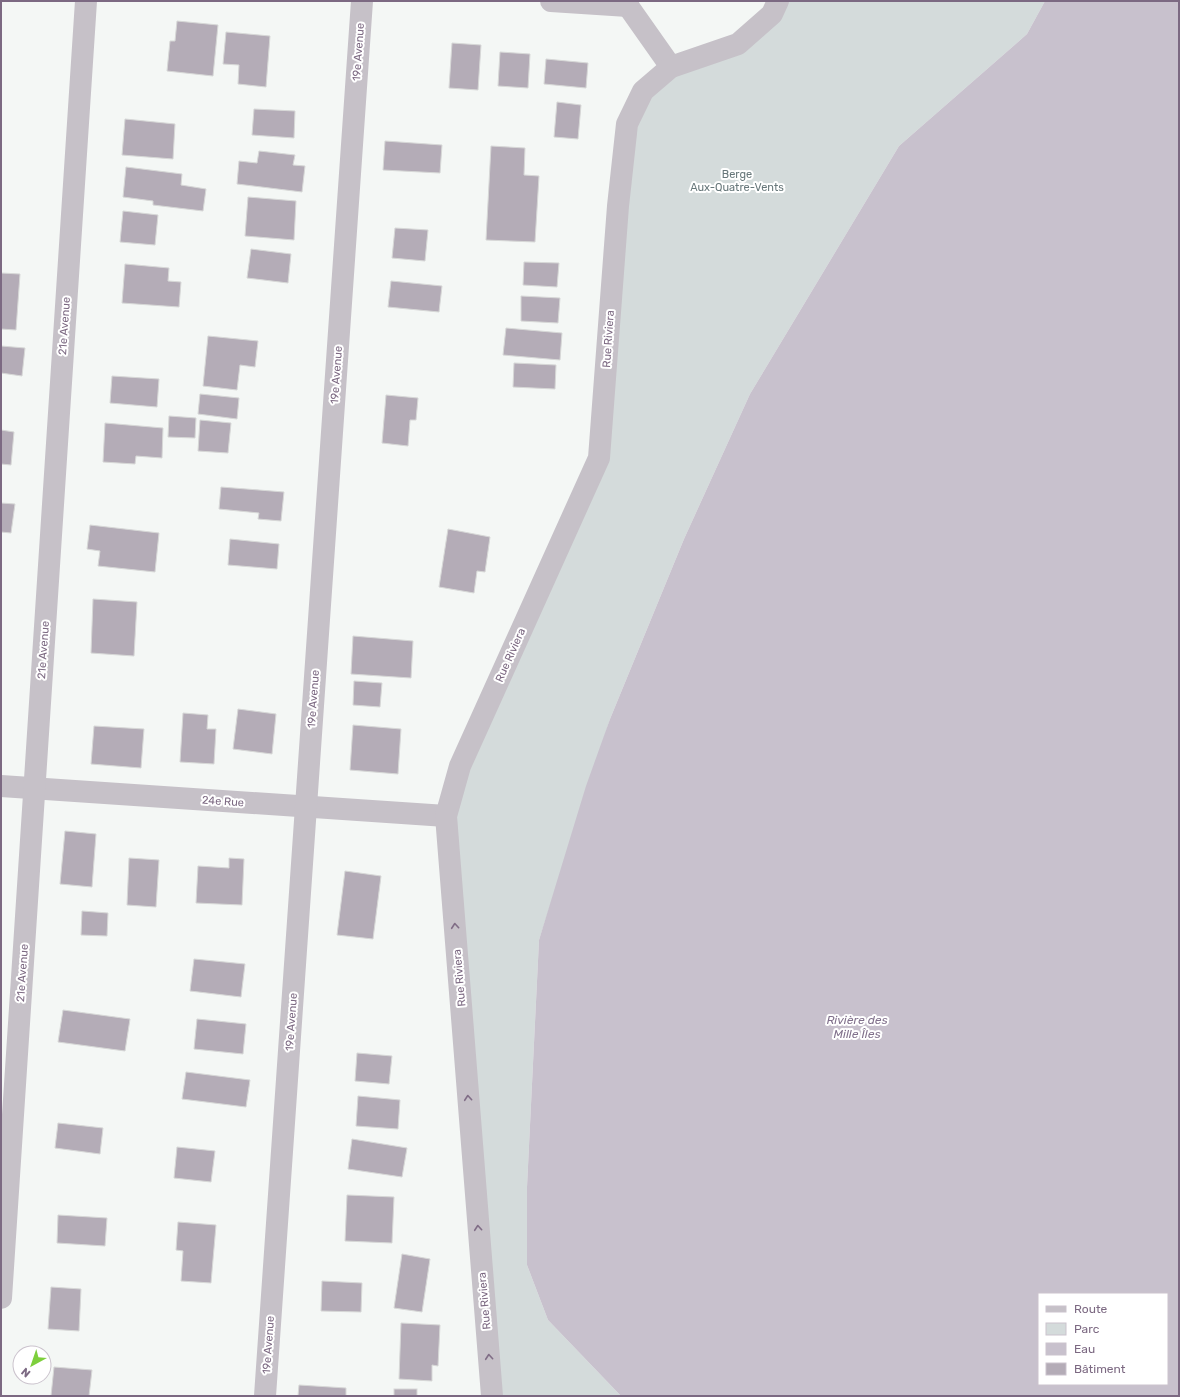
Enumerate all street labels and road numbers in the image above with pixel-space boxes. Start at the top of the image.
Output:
street label: 19e Avenue [350,22,367,82]
street label: 21e Avenue [56,297,73,356]
street label: Rue Riviera [600,310,617,368]
street label: 19e Avenue [328,345,345,405]
street label: 21e Avenue [35,621,52,680]
street label: Rue Riviera [493,626,528,684]
street label: 19e Avenue [305,669,322,729]
street label: 24e Rue [202,794,244,809]
street label: 21e Avenue [14,944,31,1003]
street label: Rue Riviera [451,949,468,1007]
street label: 19e Avenue [283,992,300,1052]
street label: Rue Riviera [476,1272,493,1330]
street label: 19e Avenue [260,1315,277,1375]

